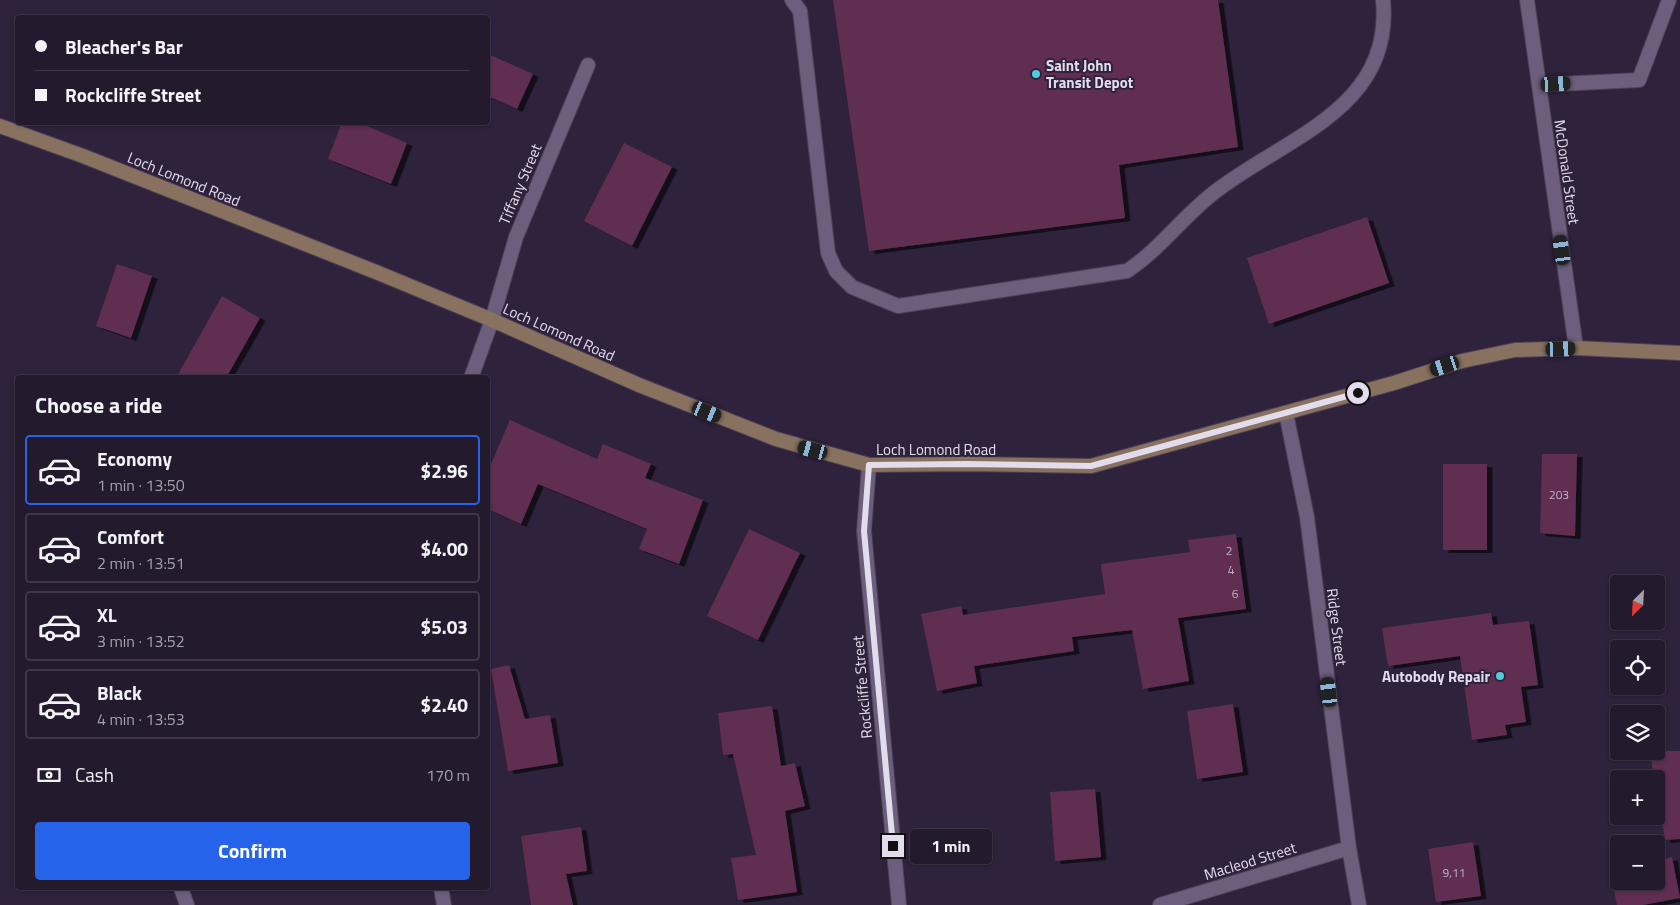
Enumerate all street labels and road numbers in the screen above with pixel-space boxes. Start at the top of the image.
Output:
street label: McDonald Street [1548,118,1586,227]
street label: Tiffany Street [493,139,548,228]
street label: Loch Lomond Road [124,146,244,212]
street label: Loch Lomond Road [499,297,619,367]
street label: Loch Lomond Road [876,438,996,461]
street label: Ridge Street [1321,587,1353,668]
street label: Rockcliffe Street [846,634,878,739]
street label: Macleod Street [1201,836,1300,886]

